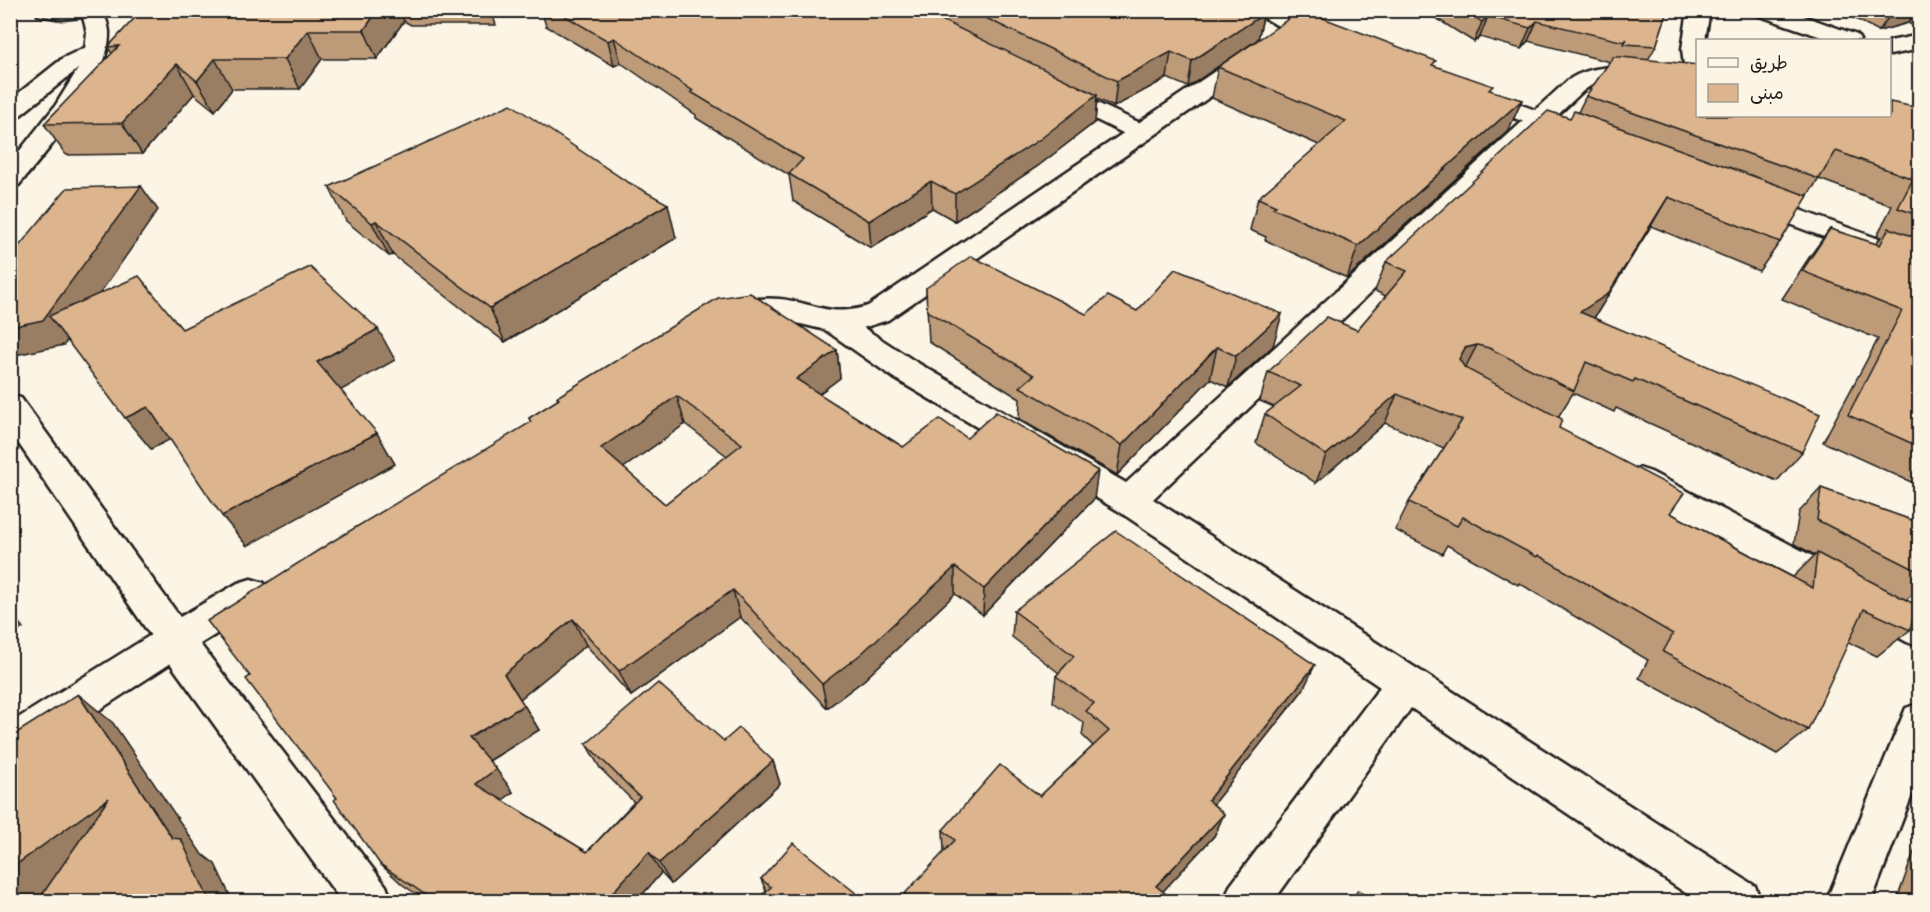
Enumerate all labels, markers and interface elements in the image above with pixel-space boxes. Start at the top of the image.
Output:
legend [1696,39,1891,117]
text: طريق [1750,55,1788,76]
text: مبنى [1750,85,1784,106]

